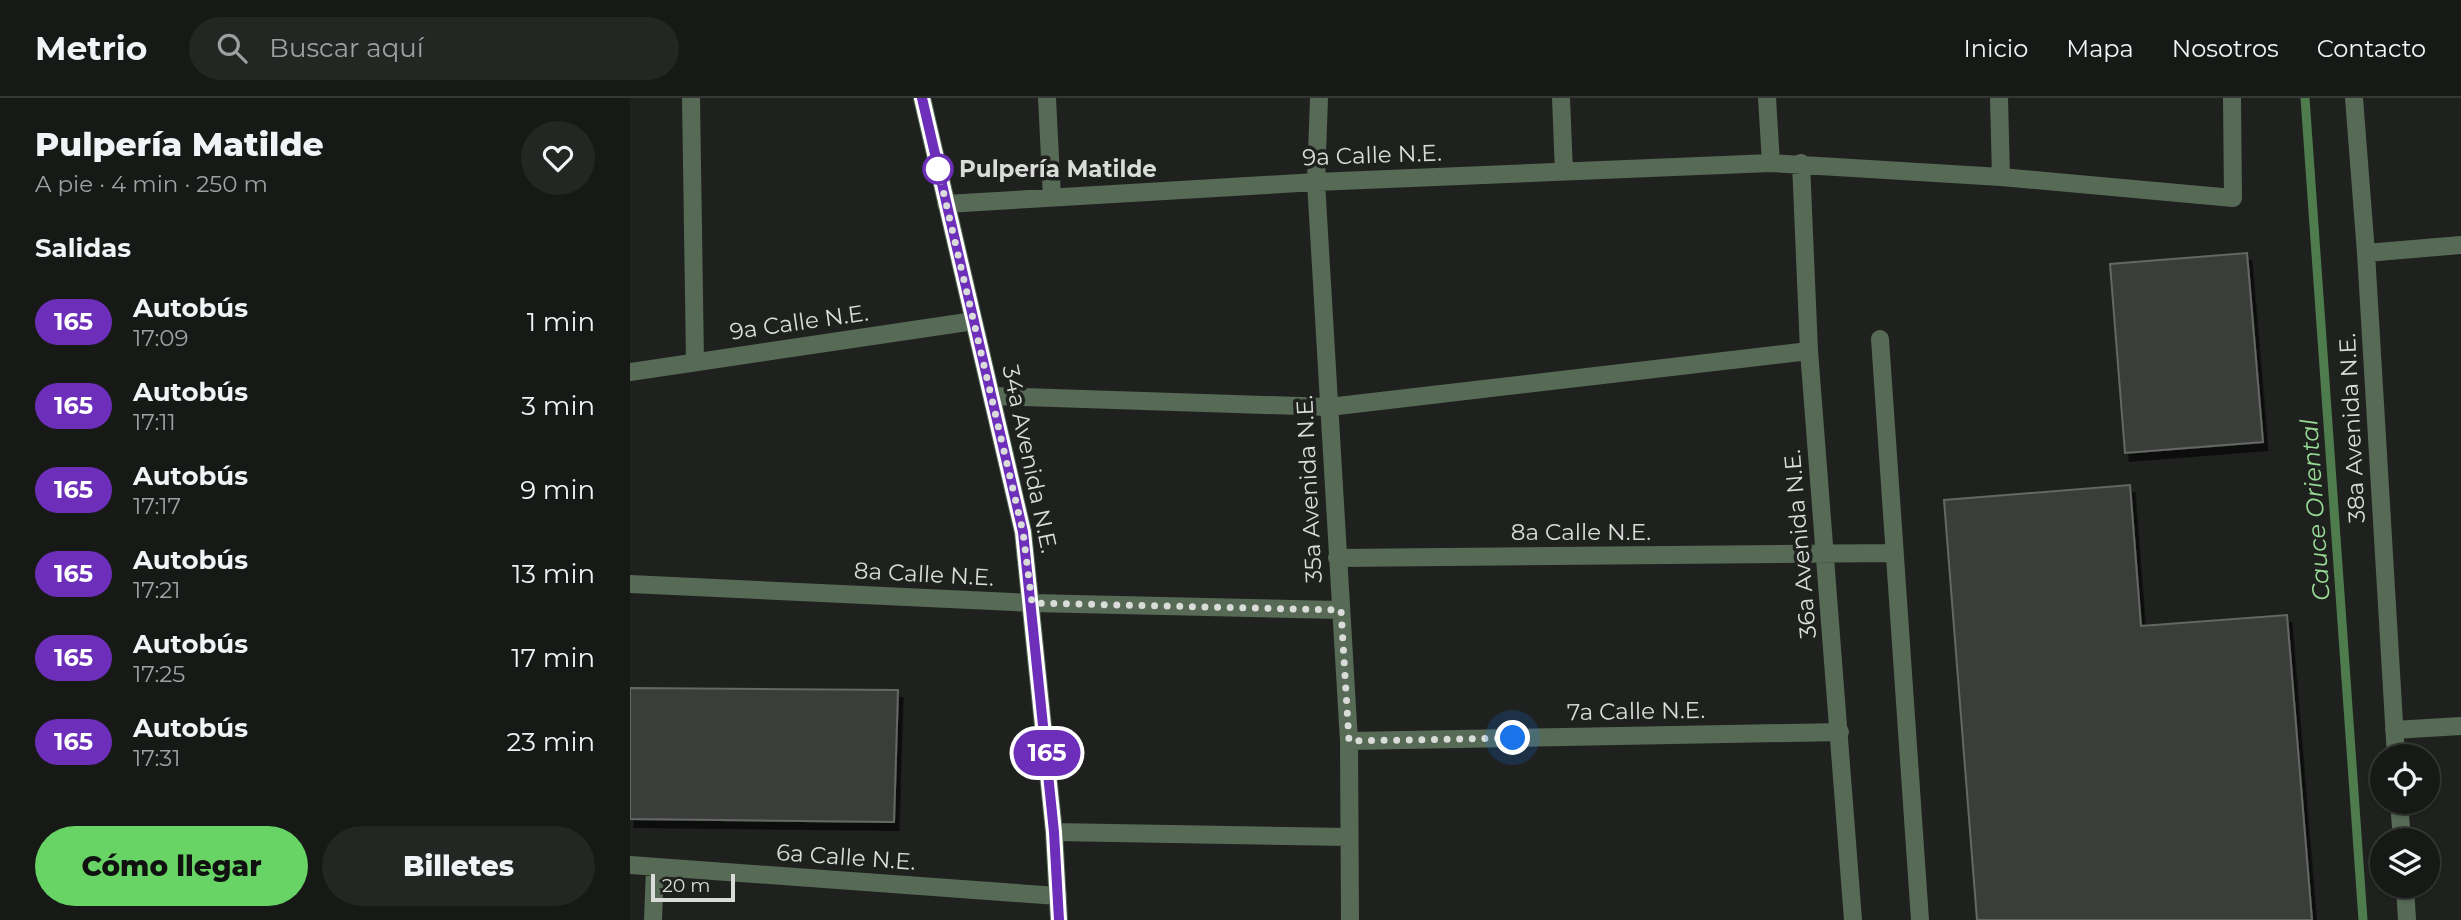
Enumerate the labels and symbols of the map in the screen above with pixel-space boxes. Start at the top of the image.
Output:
street label: 9a Calle N.E. [1302,139,1442,171]
marker: Pulpería Matilde [923,154,953,184]
place label: Pulpería Matilde [959,155,1157,183]
street label: 9a Calle N.E. [728,298,870,346]
street label: 38a Avenida N.E. [2333,332,2371,524]
street label: 34a Avenida N.E. [996,363,1064,555]
street label: 35a Avenida N.E. [1290,394,1328,584]
water label: Cauce Oriental [2294,418,2336,602]
street label: 36a Avenida N.E. [1778,448,1822,640]
street label: 8a Calle N.E. [1511,518,1651,546]
street label: 8a Calle N.E. [853,556,995,592]
street label: 7a Calle N.E. [1567,696,1705,726]
your location [1495,720,1530,755]
line badge: 165 [1007,730,1087,776]
street label: 6a Calle N.E. [775,838,917,876]
scale bar [651,871,735,903]

